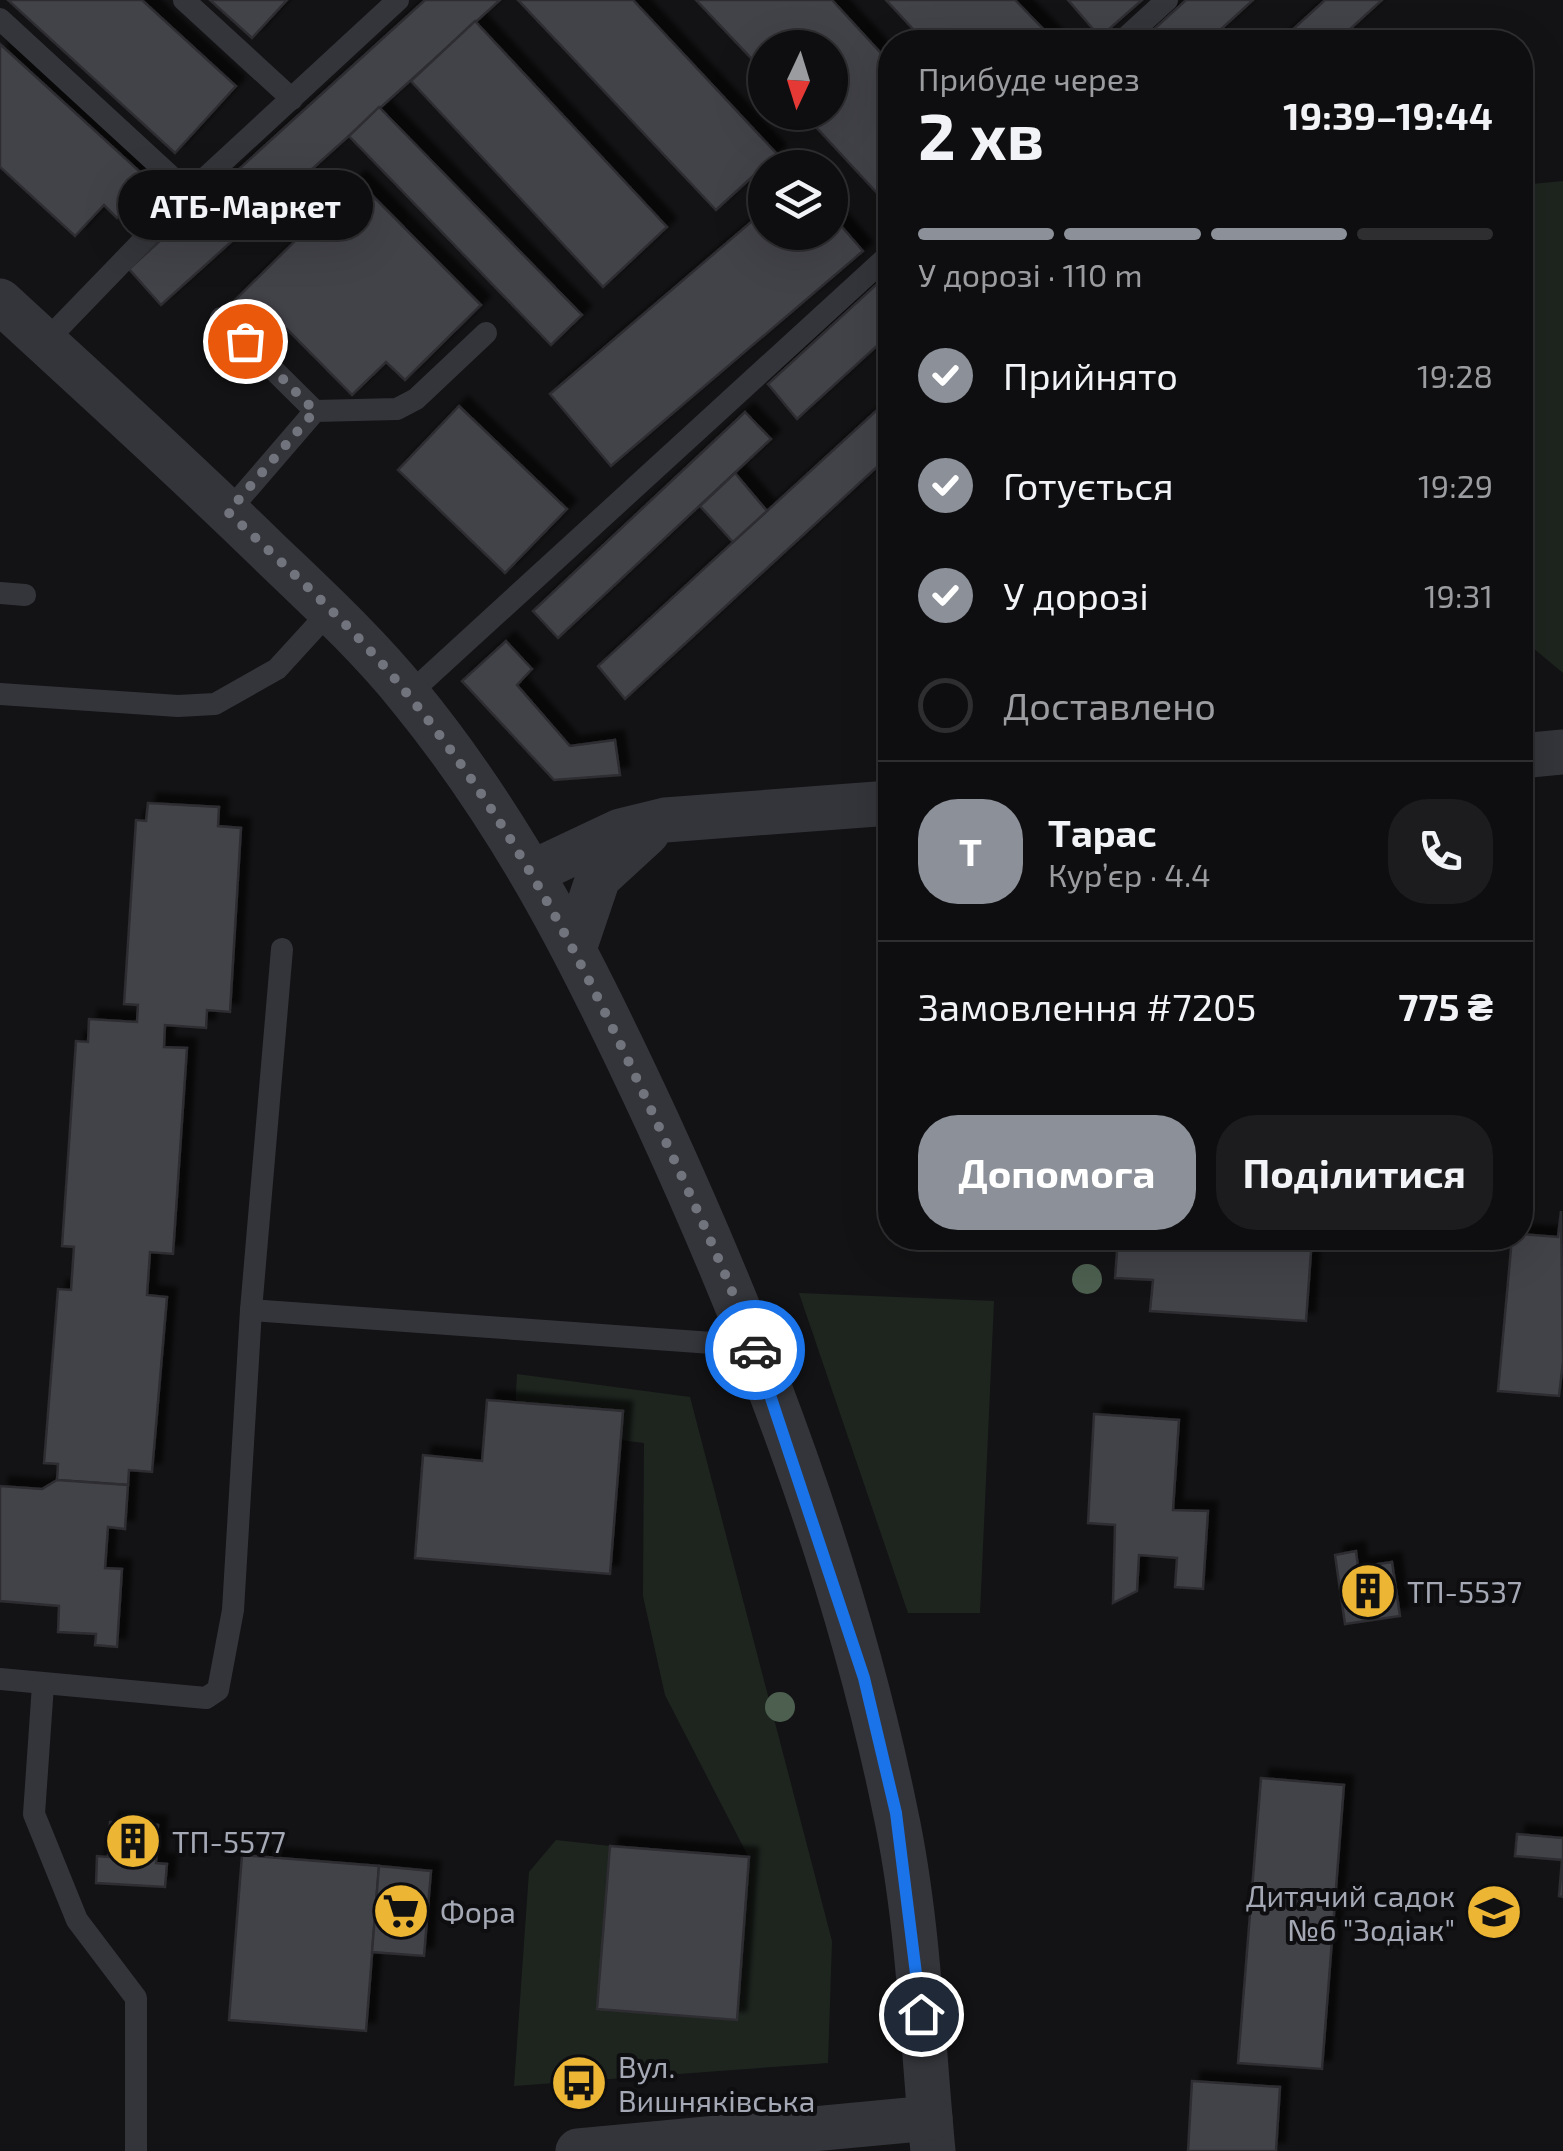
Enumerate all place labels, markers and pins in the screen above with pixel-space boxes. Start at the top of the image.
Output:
callout: АТБ-Маркет [118,171,372,241]
pin [203,299,288,384]
building icon: ТП-5537 [1338,1561,1398,1621]
place label: ТП-5537 [1407,1573,1522,1609]
building icon: ТП-5577 [103,1811,163,1871]
place label: ТП-5577 [172,1823,286,1859]
place label: Дитячий садок №6 "Зодіак" [1246,1877,1455,1947]
supermarket icon: Фора [371,1881,431,1941]
school or university icon: Дитячий садок №6 "Зодіак" [1464,1882,1524,1942]
place label: Фора [440,1893,516,1929]
pin [879,1972,964,2057]
place label: Вул. Вишняківська [618,2048,815,2118]
bus stop icon: Вул. Вишняківська [549,2053,609,2113]

